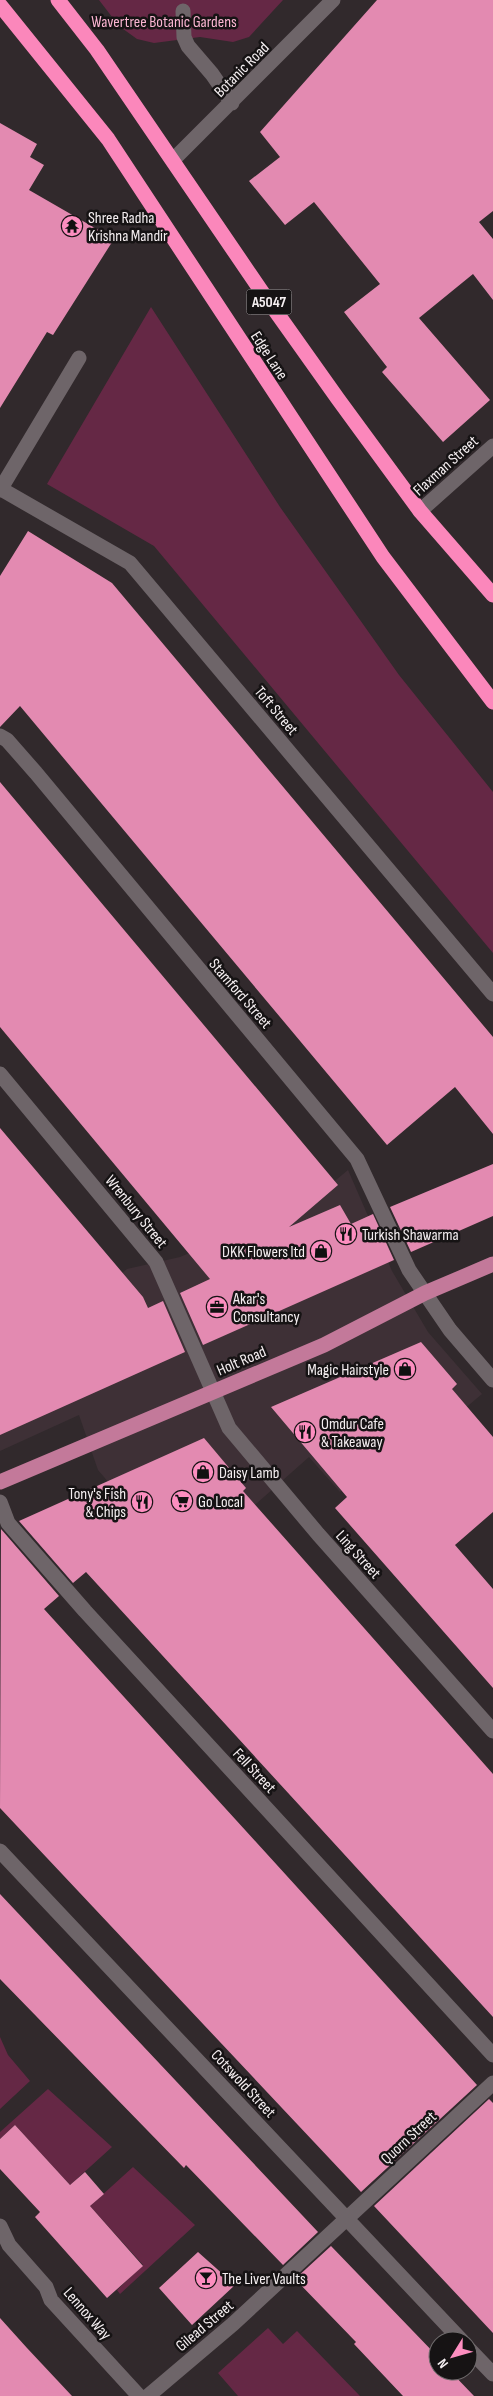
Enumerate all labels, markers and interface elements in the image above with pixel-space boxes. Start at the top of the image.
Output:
park label: Wavertree Botanic Gardens [91,13,237,32]
street label: Botanic Road [211,39,274,102]
place label: Shree Radha Krishna Mandir [88,209,168,246]
temple icon: Shree Radha Krishna Mandir [60,214,84,238]
road number: A5047 [246,290,292,314]
street label: Edge Lane [246,328,291,384]
street label: Flaxman Street [410,432,482,500]
street label: Toft Street [250,683,302,739]
street label: Stamford Street [204,955,275,1033]
street label: Wrenbury Street [101,1172,171,1252]
restaurant icon: Turkish Shawarma [334,1222,358,1246]
place label: Turkish Shawarma [362,1226,459,1245]
shop icon: DKK Flowers ltd [309,1239,333,1263]
place label: DKK Flowers ltd [222,1243,305,1262]
place label: Akar's Consultancy [232,1290,300,1327]
office icon: Akar's Consultancy [205,1295,229,1319]
street label: Holt Road [214,1343,269,1380]
shop icon: Magic Hairstyle [393,1357,417,1381]
place label: Magic Hairstyle [307,1361,389,1380]
place label: Omdur Cafe & Takeaway [321,1415,384,1452]
restaurant icon: Omdur Cafe & Takeaway [293,1420,317,1444]
shop icon: Daisy Lamb [191,1460,215,1484]
place label: Daisy Lamb [219,1464,279,1483]
place label: Tony's Fish & Chips [68,1485,126,1522]
supermarket icon: Go Local [170,1489,194,1513]
restaurant icon: Tony's Fish & Chips [130,1490,154,1514]
place label: Go Local [198,1493,243,1512]
street label: Ling Street [331,1527,385,1583]
street label: Fell Street [228,1745,280,1798]
street label: Cotswold Street [207,2046,279,2122]
street label: Quorn Street [377,2108,441,2169]
bar icon: The Liver Vaults [194,2266,218,2290]
place label: The Liver Vaults [222,2270,306,2289]
street label: Lennox Way [59,2284,115,2344]
street label: Gilead Street [172,2296,238,2356]
north arrow [428,2331,478,2381]
text: N [434,2355,452,2372]

